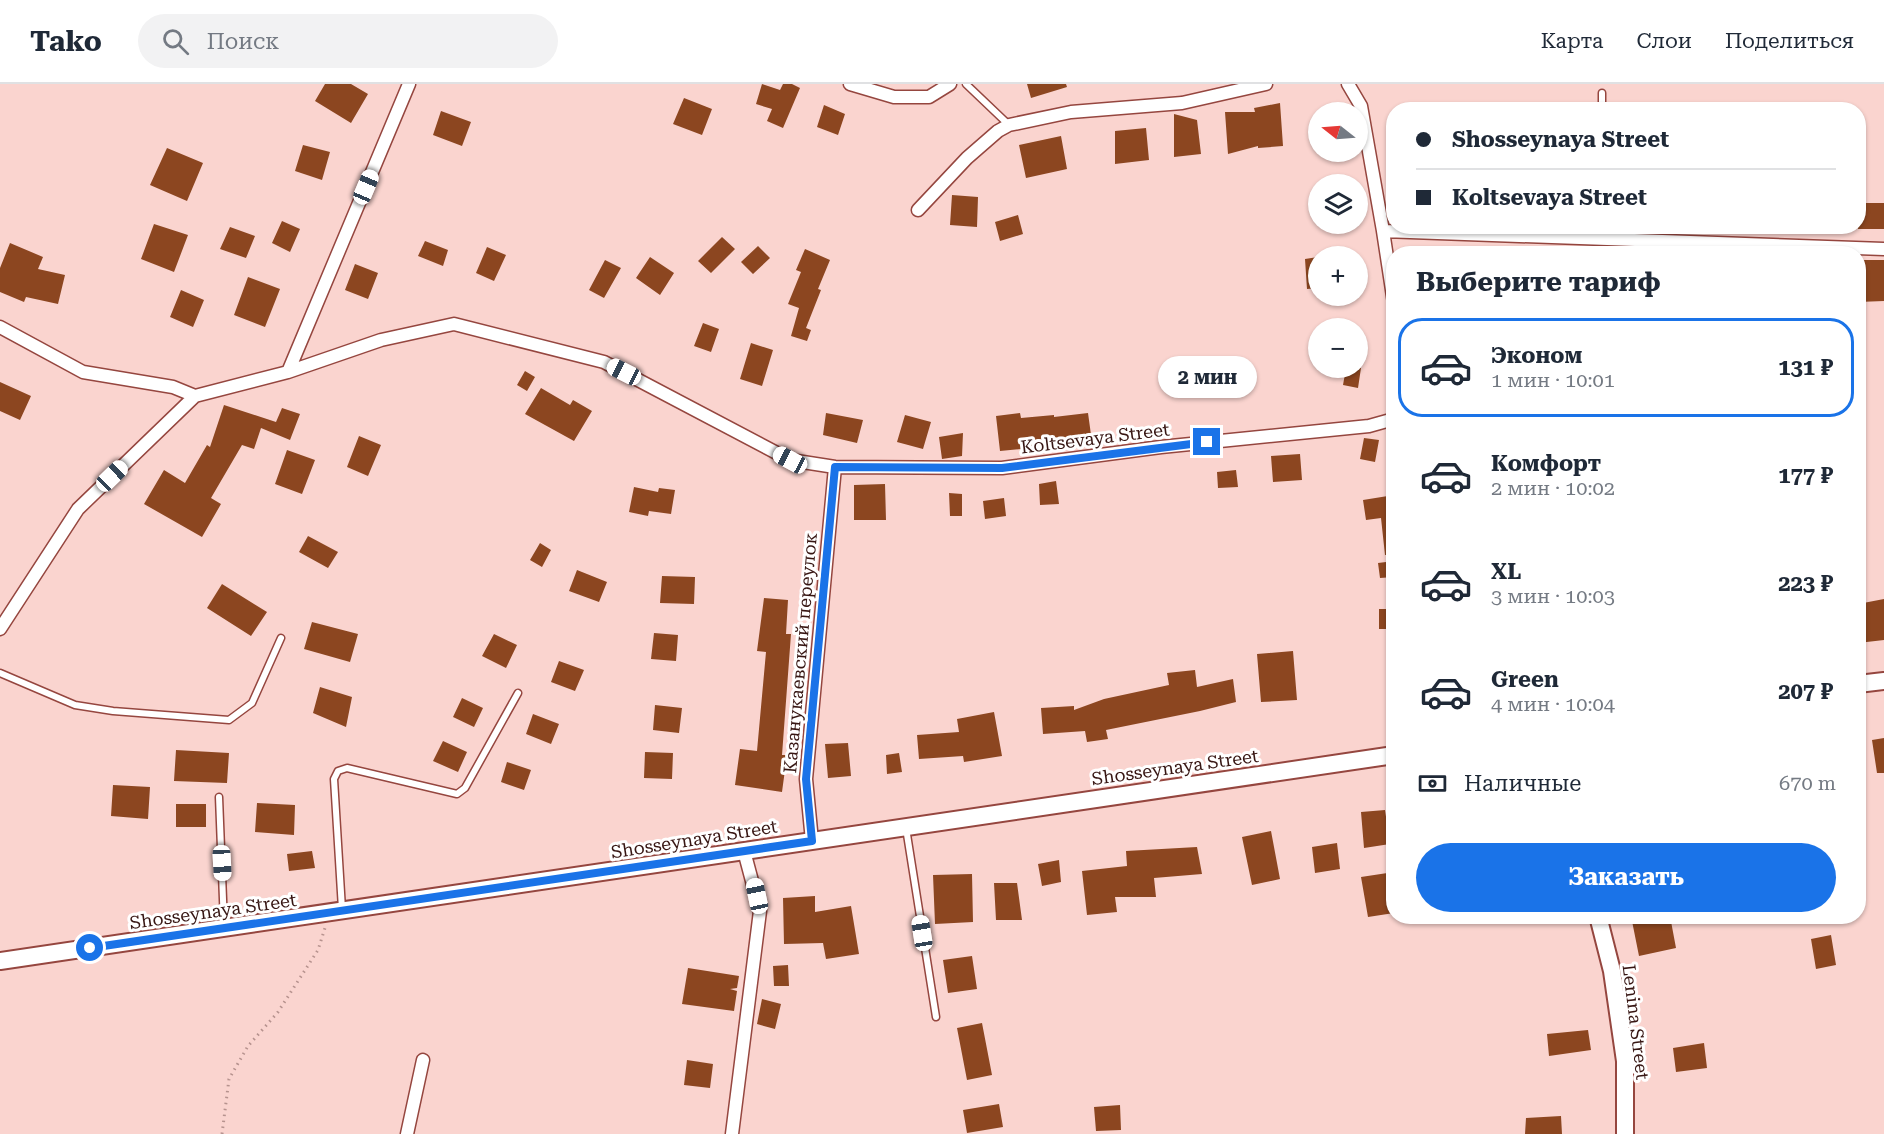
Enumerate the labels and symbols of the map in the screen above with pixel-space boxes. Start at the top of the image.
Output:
north arrow [1308,102,1368,162]
car [351,167,381,207]
callout: 2 мин [1158,355,1256,397]
car [604,356,644,388]
street label: Koltsevaya Street [1019,418,1171,458]
route end [1193,428,1220,455]
car [770,444,810,476]
car [93,457,131,495]
street label: Казанукаевский переулок [779,532,821,774]
street label: Shosseynaya Street [1090,745,1260,789]
street label: Shosseynaya Street [609,815,779,863]
car [212,845,232,881]
car [744,877,770,915]
street label: Shosseynaya Street [128,889,298,933]
car [910,914,934,952]
route start [76,934,103,961]
street label: Lenina Street [1619,963,1654,1081]

